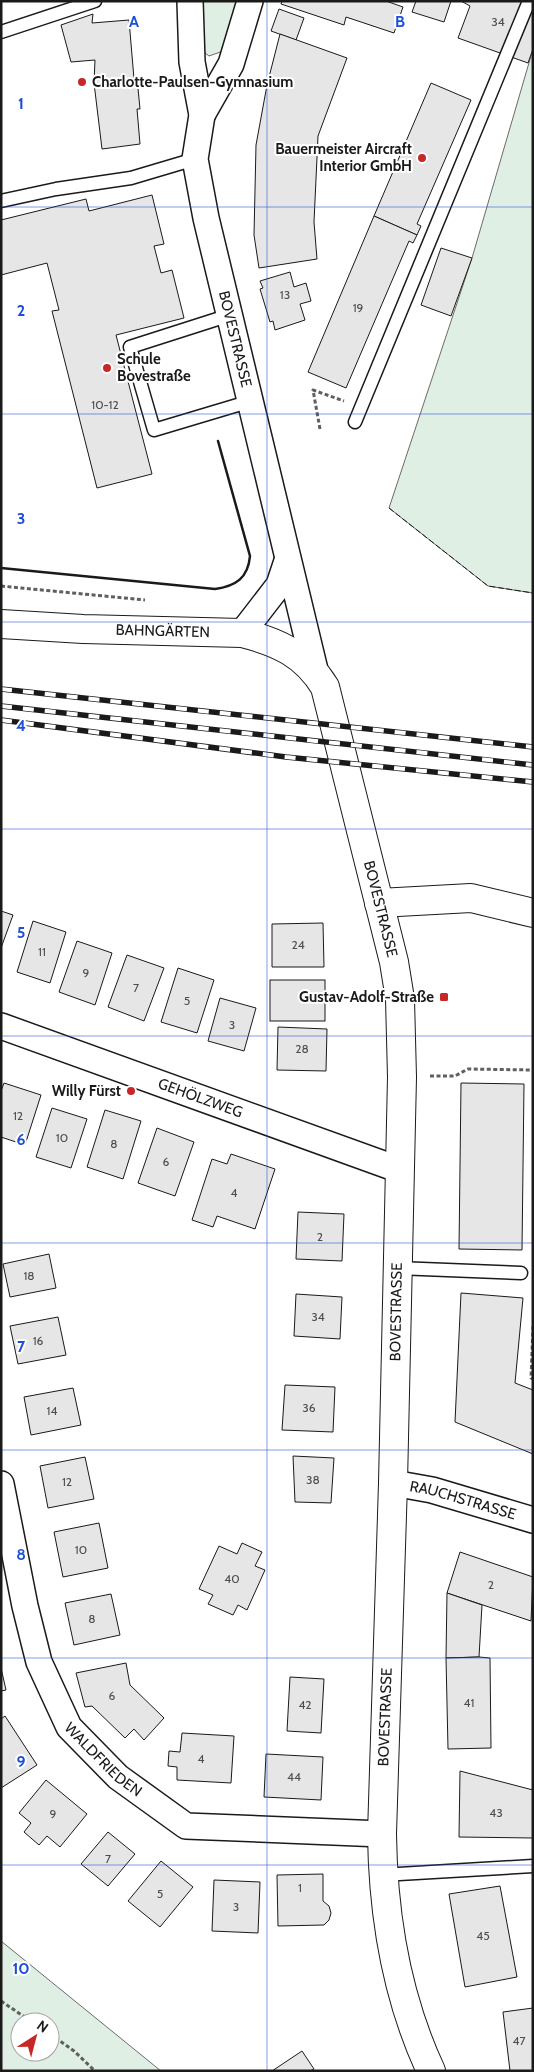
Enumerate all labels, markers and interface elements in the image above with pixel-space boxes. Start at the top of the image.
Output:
text: A [129,12,139,31]
text: B [395,12,405,31]
house number: 34 [491,14,505,29]
place label: Charlotte-Paulsen-Gymnasium [92,73,293,91]
marker: Charlotte-Paulsen-Gymnasium [76,76,88,88]
text: 1 [18,94,24,113]
place label: Bauermeister Aircraft Interior GmbH [275,140,412,175]
marker: Bauermeister Aircraft Interior GmbH [416,152,428,164]
house number: 13 [280,287,290,302]
street label: BOVESTRASSE [215,289,255,389]
house number: 19 [353,300,364,315]
text: 2 [17,301,25,320]
place label: Schule Bovestraße [117,350,191,385]
marker: Schule Bovestraße [101,362,113,374]
house number: 10-12 [91,397,119,412]
text: 3 [17,509,25,528]
street label: BAHNGÄRTEN [115,621,210,641]
text: 4 [16,716,26,735]
street label: BOVESTRASSE [360,859,401,959]
text: 5 [17,923,25,942]
house number: 24 [291,937,305,952]
house number: 11 [38,944,46,959]
house number: 9 [83,965,90,980]
house number: 7 [133,980,139,995]
place label: Gustav-Adolf-Straße [299,988,434,1006]
marker: Gustav-Adolf-Straße [438,991,450,1003]
house number: 5 [184,993,190,1008]
house number: 3 [229,1017,235,1032]
house number: 28 [295,1041,309,1056]
street label: GEHÖLZWEG [156,1074,245,1122]
place label: Willy Fürst [52,1082,121,1100]
marker: Willy Fürst [125,1085,137,1097]
house number: 12 [13,1108,23,1123]
text: 6 [17,1130,26,1149]
house number: 10 [56,1130,68,1145]
house number: 8 [110,1136,118,1151]
house number: 6 [163,1154,170,1169]
house number: 4 [231,1185,238,1200]
house number: 2 [317,1229,323,1244]
street label: BOVESTRASSE [386,1263,406,1361]
house number: 18 [23,1268,35,1283]
house number: 34 [311,1309,325,1324]
house number: 16 [33,1333,44,1348]
text: 7 [17,1337,26,1356]
house number: 36 [302,1400,316,1415]
house number: 14 [47,1403,57,1418]
house number: 38 [306,1472,320,1487]
house number: 12 [62,1474,72,1489]
street label: RAUCHSTRASSE [408,1477,518,1523]
house number: 10 [75,1542,87,1557]
text: 8 [16,1545,26,1564]
house number: 40 [224,1571,240,1586]
house number: 2 [488,1577,494,1592]
house number: 8 [88,1611,96,1626]
street label: BOVESTRASSE [374,1667,396,1767]
house number: 6 [109,1688,116,1703]
house number: 41 [464,1695,474,1710]
house number: 42 [298,1697,312,1712]
street label: WALDFRIEDEN [61,1719,146,1800]
house number: 4 [198,1751,205,1766]
text: 9 [17,1752,26,1771]
house number: 44 [287,1769,301,1784]
house number: 43 [489,1805,503,1820]
house number: 9 [50,1806,57,1821]
house number: 7 [105,1851,111,1866]
house number: 1 [298,1880,302,1895]
house number: 5 [157,1886,163,1901]
house number: 3 [233,1899,239,1914]
house number: 45 [476,1928,490,1943]
text: 10 [12,1959,30,1978]
north arrow [10,2012,60,2062]
text: N [33,2016,52,2037]
house number: 47 [513,2033,525,2048]

